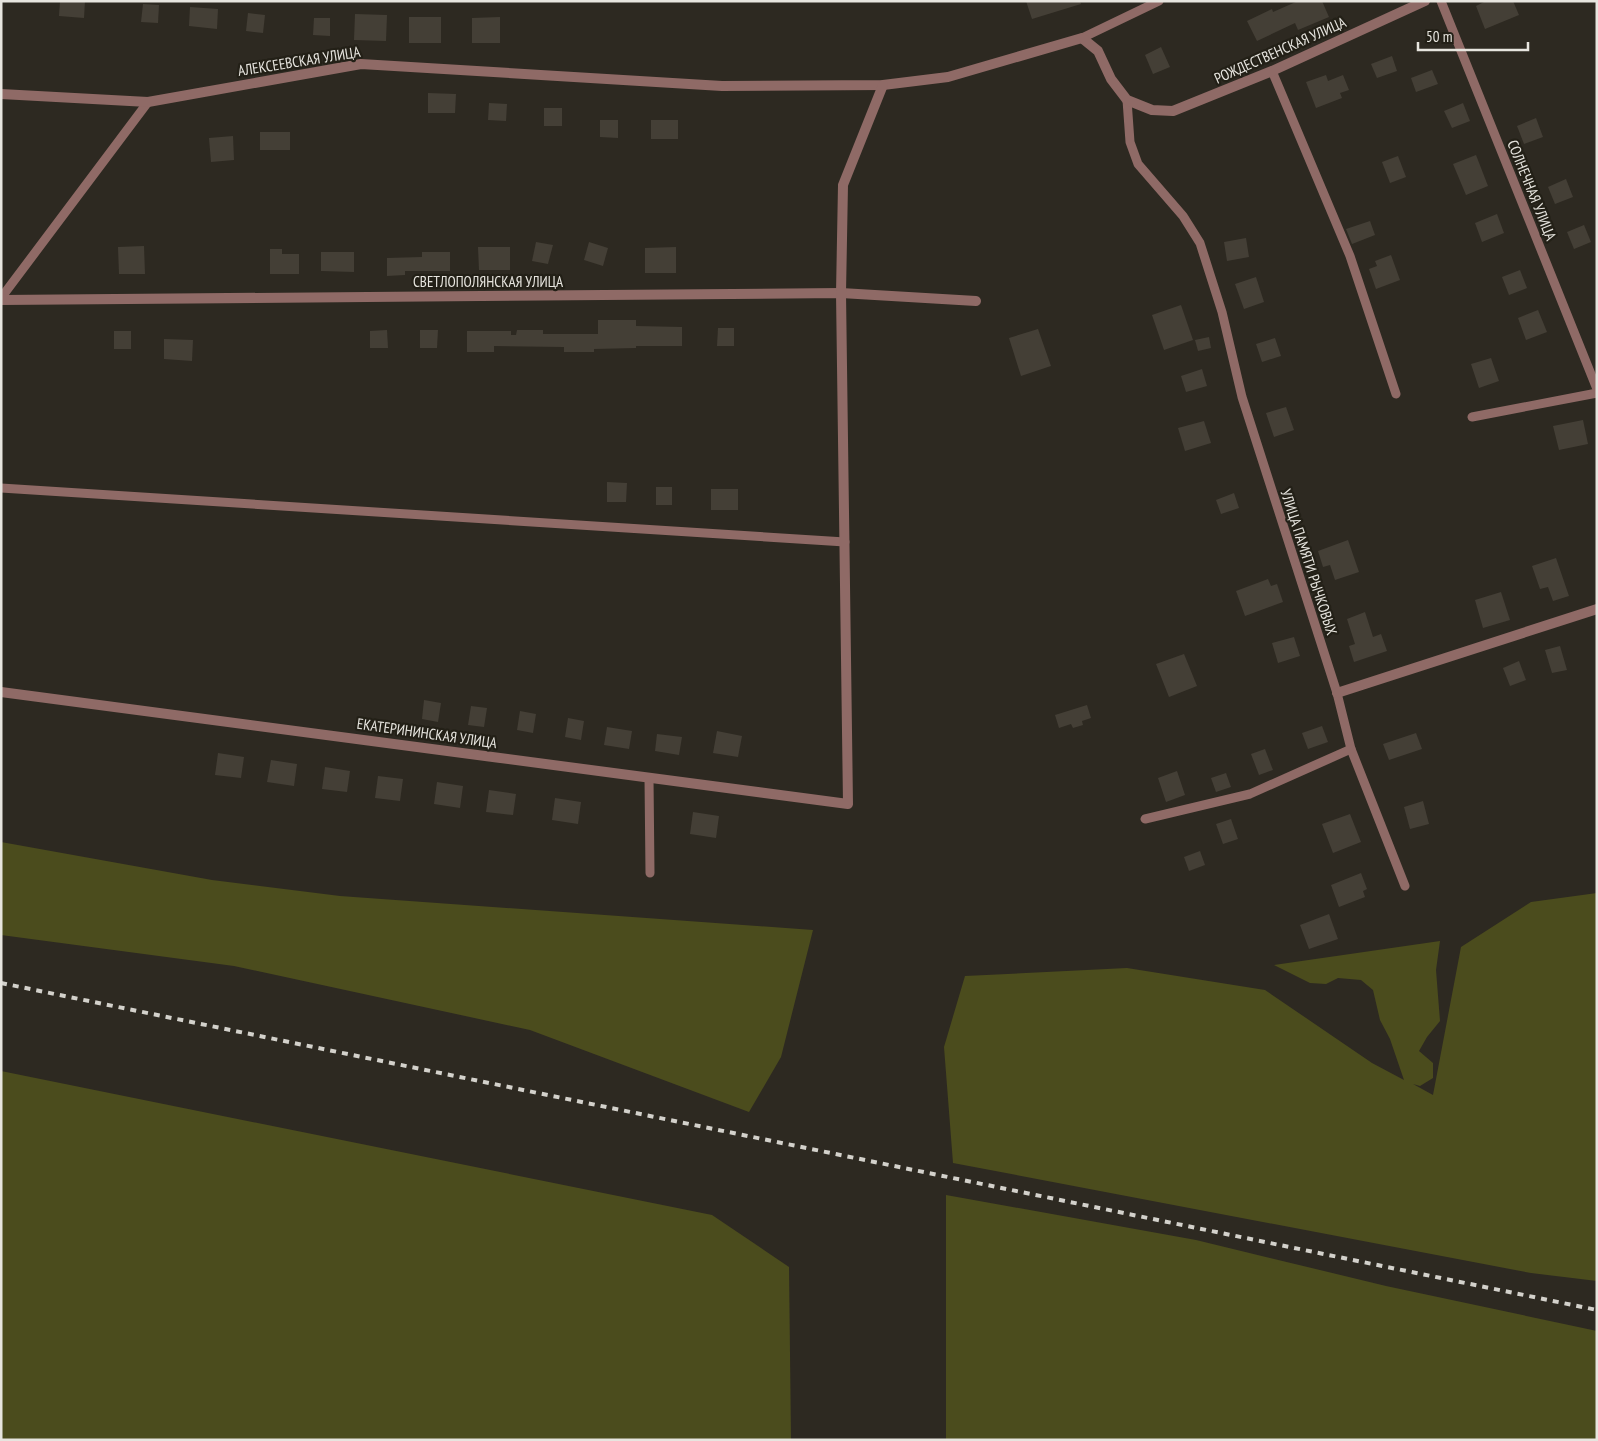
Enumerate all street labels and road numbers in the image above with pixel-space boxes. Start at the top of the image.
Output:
street label: РОЖДЕСТВЕНСКАЯ УЛИЦА [1211,12,1350,88]
street label: АЛЕКСЕЕВСКАЯ УЛИЦА [236,42,362,80]
street label: СОЛНЕЧНАЯ УЛИЦА [1503,137,1561,244]
street label: СВЕТЛОПОЛЯНСКАЯ УЛИЦА [413,272,564,291]
street label: УЛИЦА ПАМЯТИ РЫЧКОВЫХ [1276,487,1342,638]
street label: ЕКАТЕРИНИНСКАЯ УЛИЦА [356,714,499,752]

